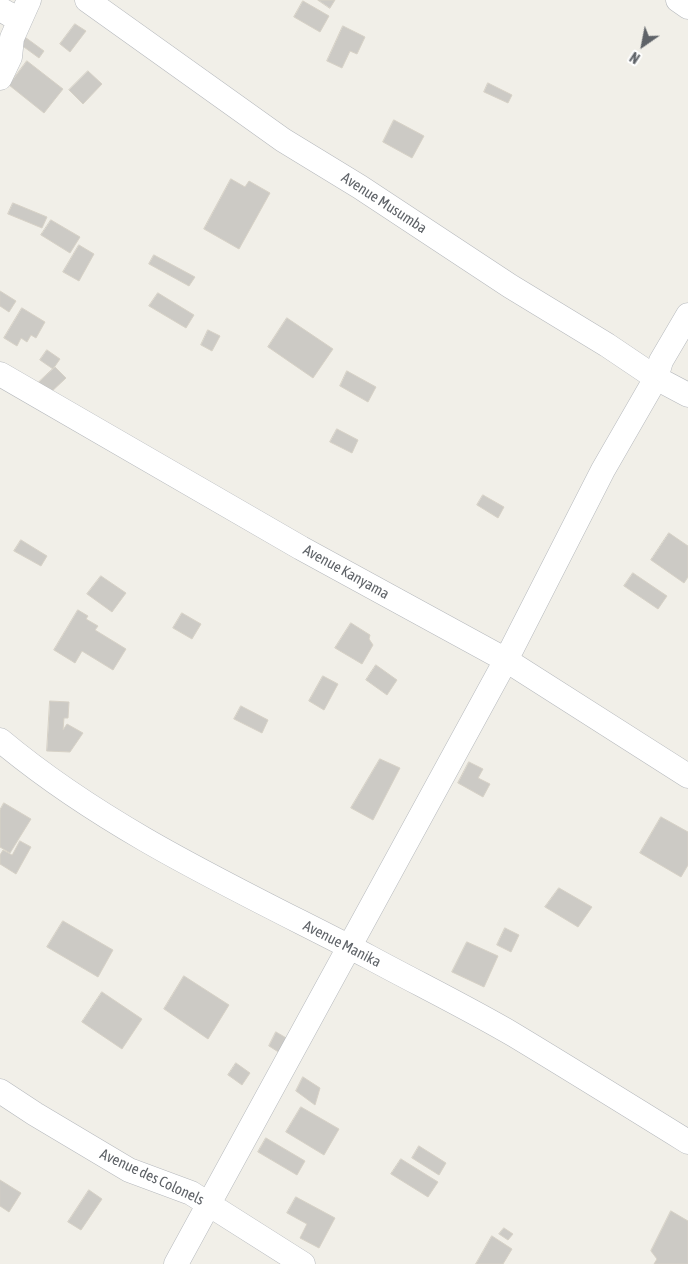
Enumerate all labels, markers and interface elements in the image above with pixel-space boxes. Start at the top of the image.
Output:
north arrow [618,20,668,70]
text: N [627,49,643,67]
street label: Avenue Musumba [338,169,430,237]
street label: Avenue Kanyama [300,541,392,603]
street label: Avenue Manika [300,917,384,971]
street label: Avenue des Colonels [97,1145,207,1209]

